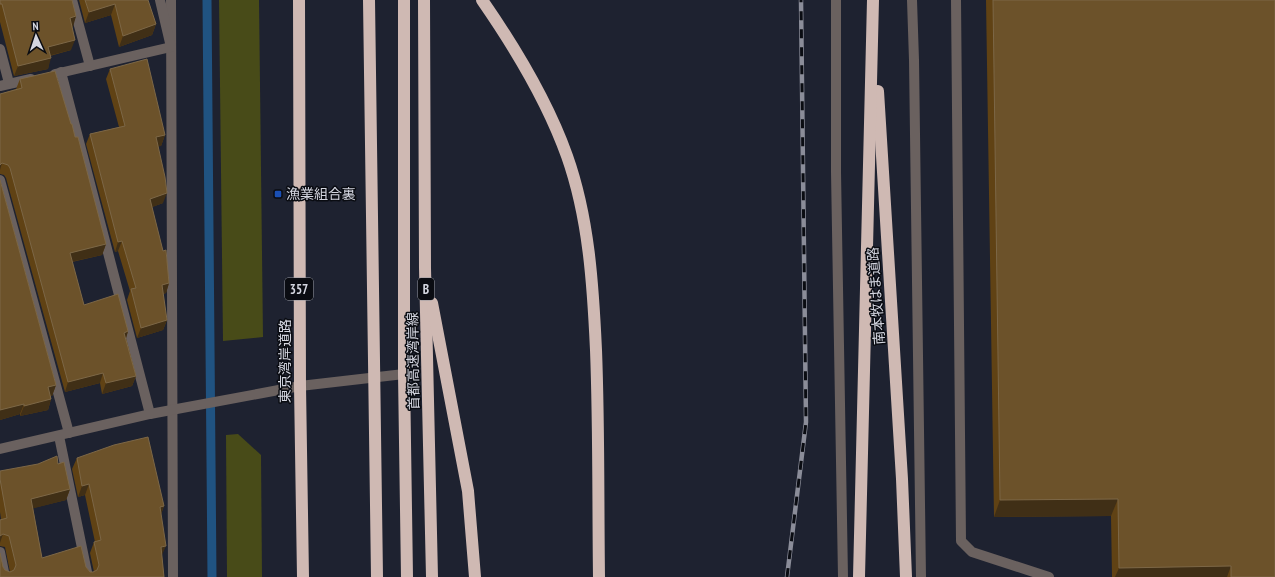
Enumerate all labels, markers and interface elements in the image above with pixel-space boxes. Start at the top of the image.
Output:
north arrow [16,16,56,56]
text: N [32,19,39,33]
place label: 漁業組合裏 [286,185,356,203]
marker: 漁業組合裏 [273,189,283,199]
street label: 南本牧はま道路 [864,246,888,346]
road number: 357 [285,278,313,300]
road number: B [418,278,434,300]
street label: 首都高速湾岸線 [403,312,423,410]
street label: 東京湾岸道路 [276,319,294,403]

